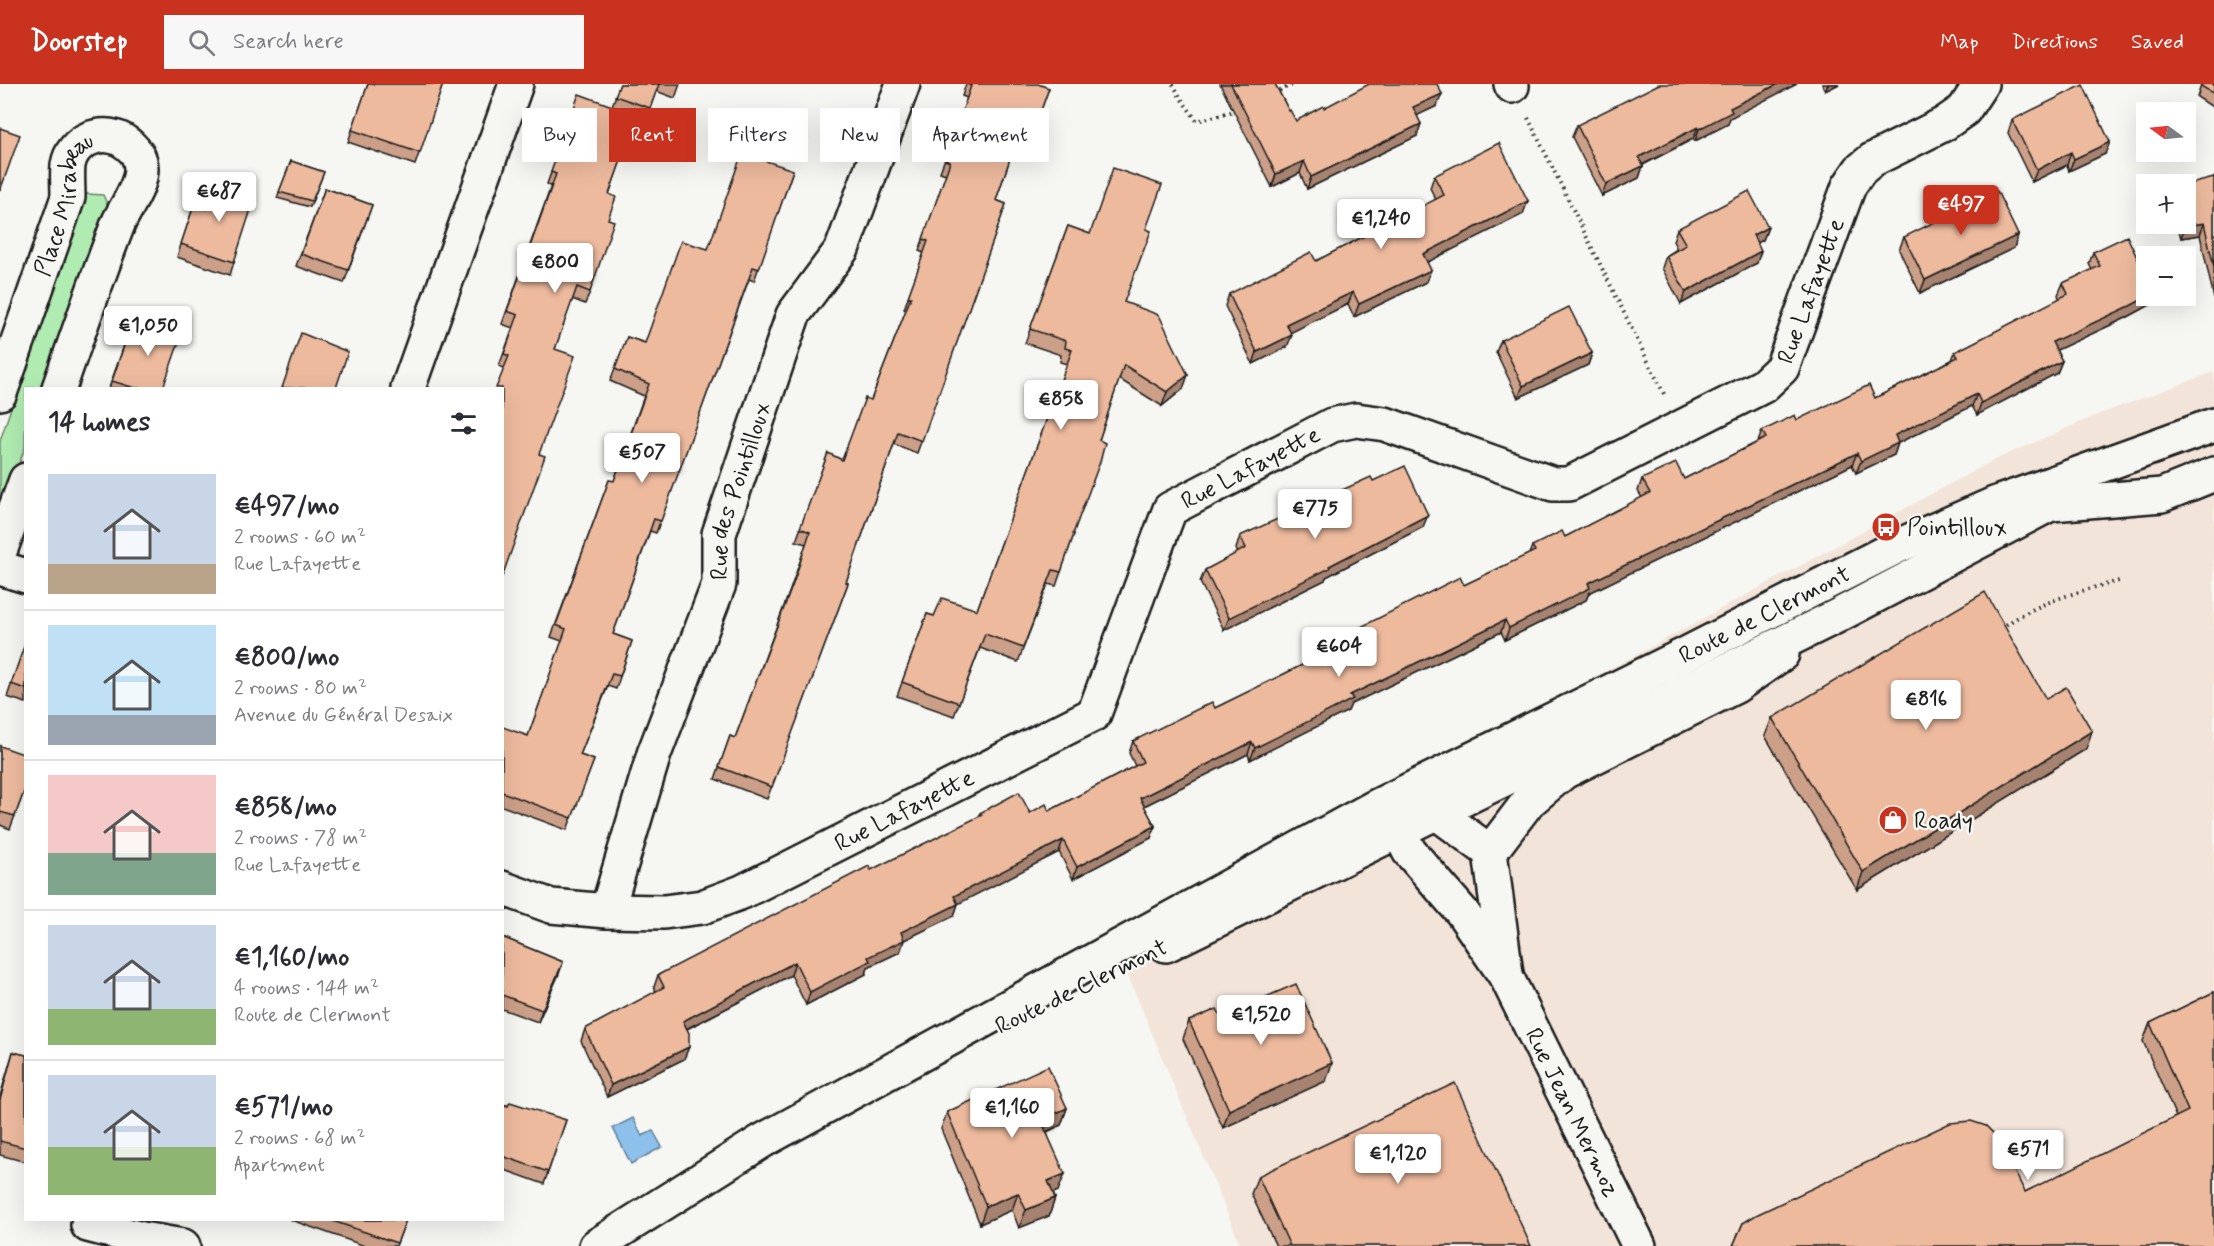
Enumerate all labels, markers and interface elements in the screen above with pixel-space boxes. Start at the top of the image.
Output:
search box [164,15,584,69]
text: Doorstep [30,24,128,61]
icon: search [185,26,218,59]
text: Search here [233,28,344,56]
text: Map [1940,28,1979,56]
text: Directions [2012,28,2098,56]
text: Saved [2131,28,2184,56]
north arrow [2136,102,2196,162]
map controls [2136,102,2196,306]
chip: Buy [522,108,597,162]
chip: Rent [609,108,696,162]
chip: Filters [708,108,808,162]
chip: New [820,108,900,162]
chip: Apartment [912,108,1049,162]
street label: Place Mirabeau [28,125,99,281]
pin: €687 [183,172,255,223]
button: + [2136,174,2196,234]
text: €687 [196,178,242,205]
pin: €497 [1925,185,1997,236]
text: €497 [1937,191,1985,218]
pin: €1,240 [1332,199,1430,250]
text: €1,240 [1351,205,1411,232]
street label: Rue Lafayette [1771,214,1853,368]
pin: €800 [519,243,591,294]
button: − [2136,246,2196,306]
text: €800 [531,249,579,276]
pin: €1,050 [99,306,197,357]
text: €1,050 [118,312,178,339]
pin: €858 [1025,380,1097,431]
text: €858 [1038,386,1084,413]
street label: Rue des Pointilloux [704,398,779,580]
text: 14 homes [48,406,150,440]
icon: filters [447,407,480,440]
street label: Rue Lafayette [1176,420,1326,518]
pin: €507 [606,433,678,484]
text: €507 [618,439,666,466]
pin: €775 [1279,489,1351,540]
text: €497/mo [234,490,339,524]
text: €775 [1292,495,1338,522]
icon: home [96,498,168,570]
bus stop icon: Pointilloux [1870,511,1902,543]
place label: Pointilloux [1907,513,2007,544]
text: 2 rooms · 60 m² [234,524,366,551]
text: Rue Lafayette [234,551,361,578]
street label: Route de Clermont [1674,559,1856,672]
pin: €604 [1303,627,1375,678]
text: €604 [1316,633,1362,660]
text: €800/mo [234,641,339,675]
icon: home [96,649,168,721]
text: 2 rooms · 80 m² [234,675,367,702]
pin: €816 [1890,680,1962,731]
text: €816 [1905,686,1947,713]
text: Avenue du Général Desaix [234,702,453,729]
street label: Rue Lafayette [830,763,980,860]
text: €858/mo [234,791,337,825]
icon: home [96,799,168,871]
shop icon: Roady [1877,804,1909,836]
place label: Roady [1914,806,1973,837]
text: 2 rooms · 78 m² [234,825,367,852]
text: Rue Lafayette [234,852,361,879]
street label: Route de Clermont [990,932,1173,1043]
text: €1,160/mo [234,941,349,975]
icon: home [96,949,168,1021]
text: 4 rooms · 144 m² [234,975,379,1002]
pin: €1,520 [1212,995,1310,1046]
text: €1,520 [1231,1001,1291,1028]
text: Route de Clermont [234,1002,391,1029]
street label: Rue Jean Mermoz [1517,1023,1626,1202]
pin: €1,160 [963,1088,1061,1139]
text: €571/mo [234,1091,333,1125]
text: €1,160 [984,1094,1040,1121]
icon: home [96,1099,168,1171]
text: 2 rooms · 68 m² [234,1125,365,1152]
pin: €571 [1992,1130,2064,1181]
pin: €1,120 [1349,1134,1447,1185]
text: €571 [2007,1136,2049,1163]
text: €1,120 [1369,1140,1427,1167]
text: Apartment [234,1152,325,1179]

